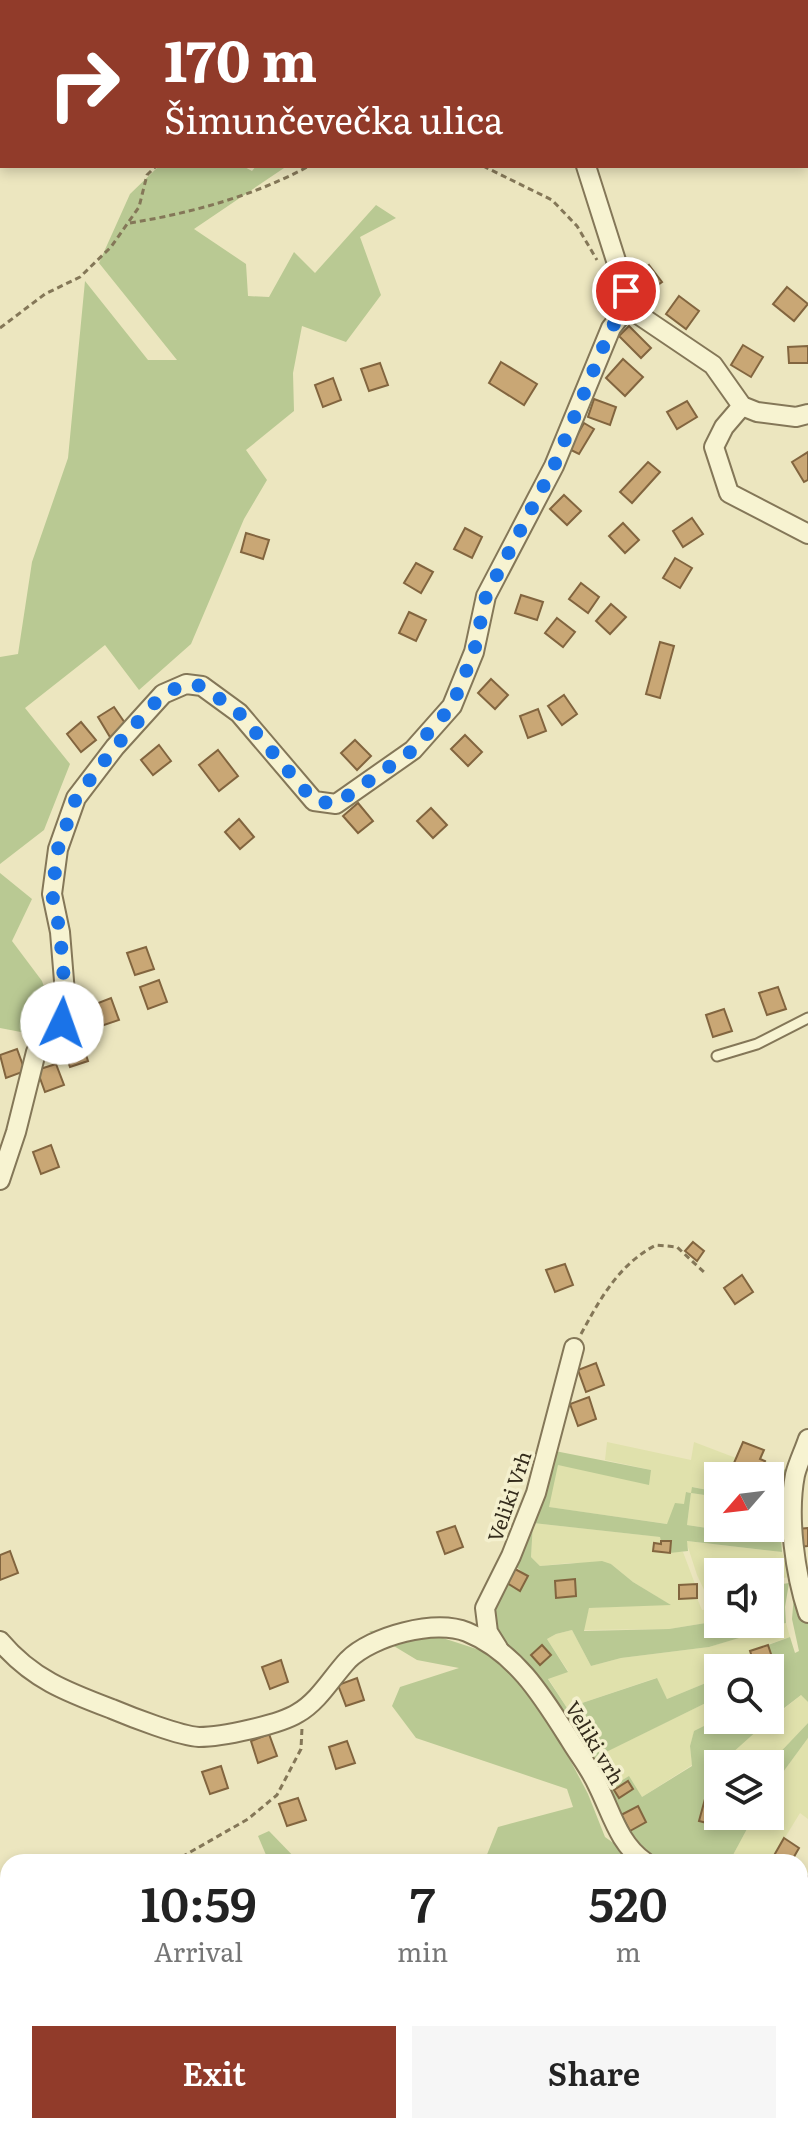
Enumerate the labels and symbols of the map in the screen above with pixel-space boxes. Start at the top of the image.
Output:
pin [592,257,660,325]
position arrow [20,981,104,1065]
street label: Veliki Vrh [478,1446,538,1546]
north arrow [704,1462,784,1542]
street label: Veliki vrh [559,1694,633,1790]

